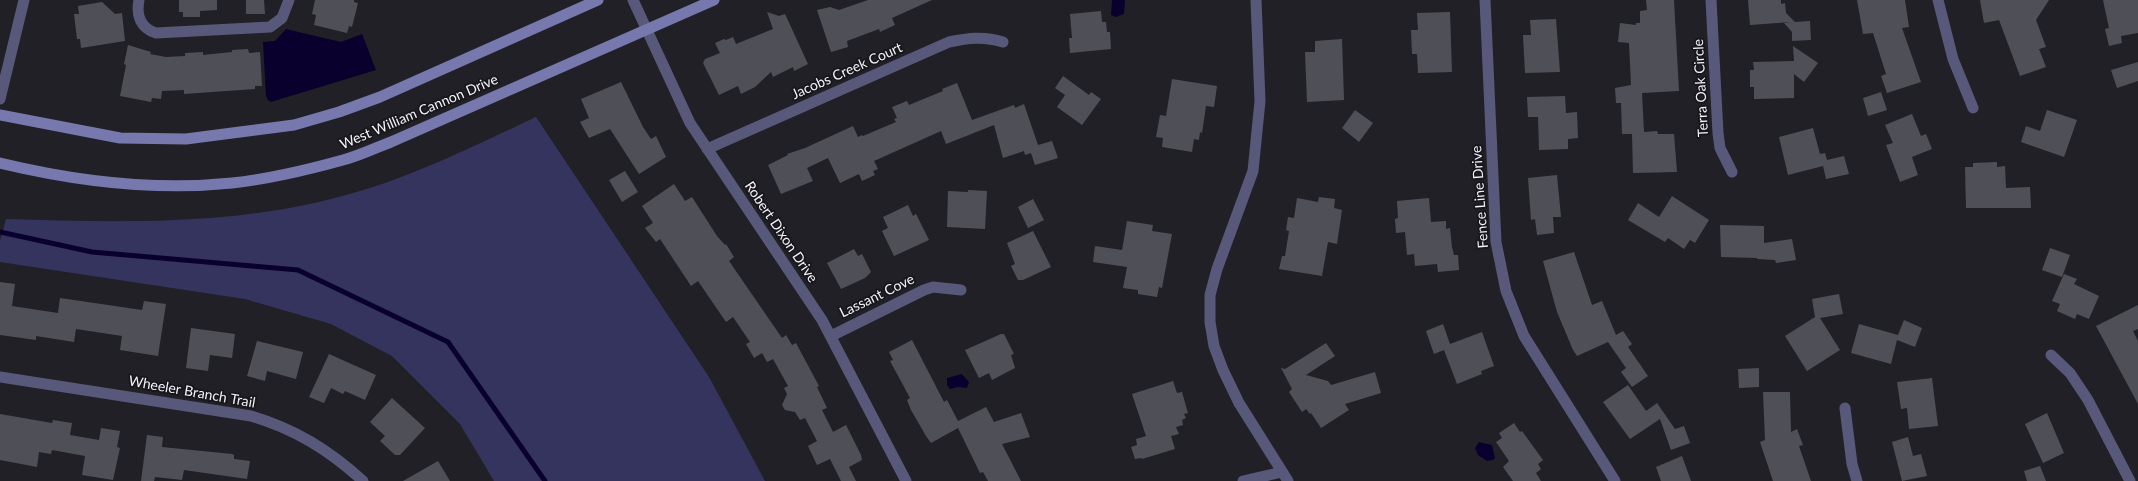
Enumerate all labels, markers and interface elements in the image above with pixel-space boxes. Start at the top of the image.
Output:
street label: Jacobs Creek Court [789,39,905,103]
street label: Terra Oak Circle [1690,39,1712,137]
street label: West William Cannon Drive [337,71,501,153]
street label: Fence Line Drive [1468,145,1492,249]
street label: Robert Dixon Drive [741,178,821,286]
street label: Lassant Cove [837,271,917,321]
street label: Wheeler Branch Trail [127,373,257,411]

